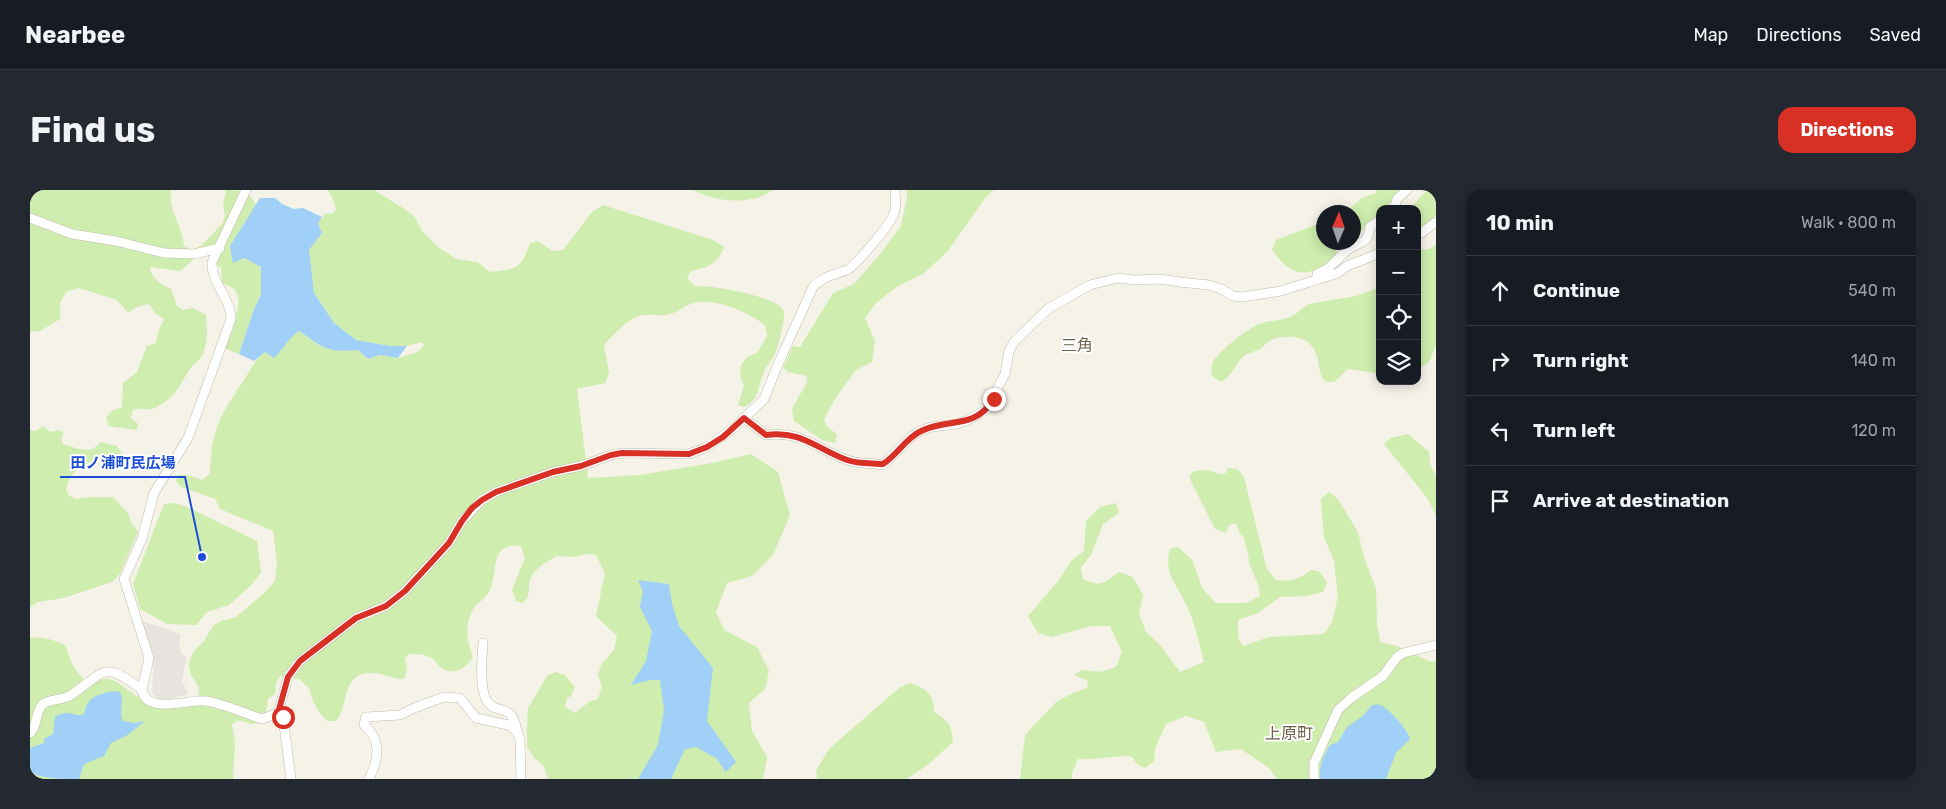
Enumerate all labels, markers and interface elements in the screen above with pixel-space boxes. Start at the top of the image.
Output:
text: Nearbee [25,21,125,49]
text: Map [1693,24,1728,46]
text: Directions [1756,24,1842,46]
text: Saved [1870,24,1921,46]
button: Directions [1778,107,1916,153]
text: Find us [30,109,155,151]
north arrow [1316,205,1361,250]
map controls [1376,205,1421,385]
button: + [1376,205,1421,250]
text: 10 min [1486,210,1554,235]
text: Walk · 800 m [1801,213,1896,232]
button: − [1376,250,1421,295]
icon: ahead [1486,277,1514,305]
text: Continue [1533,279,1620,302]
text: 540 m [1848,281,1896,300]
button: locate [1376,295,1421,340]
district label: 三角 [1061,336,1093,355]
button: layers [1376,340,1421,385]
icon: right [1486,347,1514,375]
text: Turn right [1533,349,1628,372]
text: 140 m [1851,351,1896,370]
route end [983,388,1006,411]
icon: left [1486,417,1514,445]
text: Turn left [1533,419,1615,442]
text: 120 m [1851,421,1896,440]
callout: 田ノ浦町民広場 [60,447,185,477]
text: 田ノ浦町民広場 [70,454,176,472]
icon: arrive [1486,487,1514,515]
text: Arrive at destination [1533,489,1729,512]
route start [272,706,295,729]
district label: 上原町 [1265,724,1313,743]

